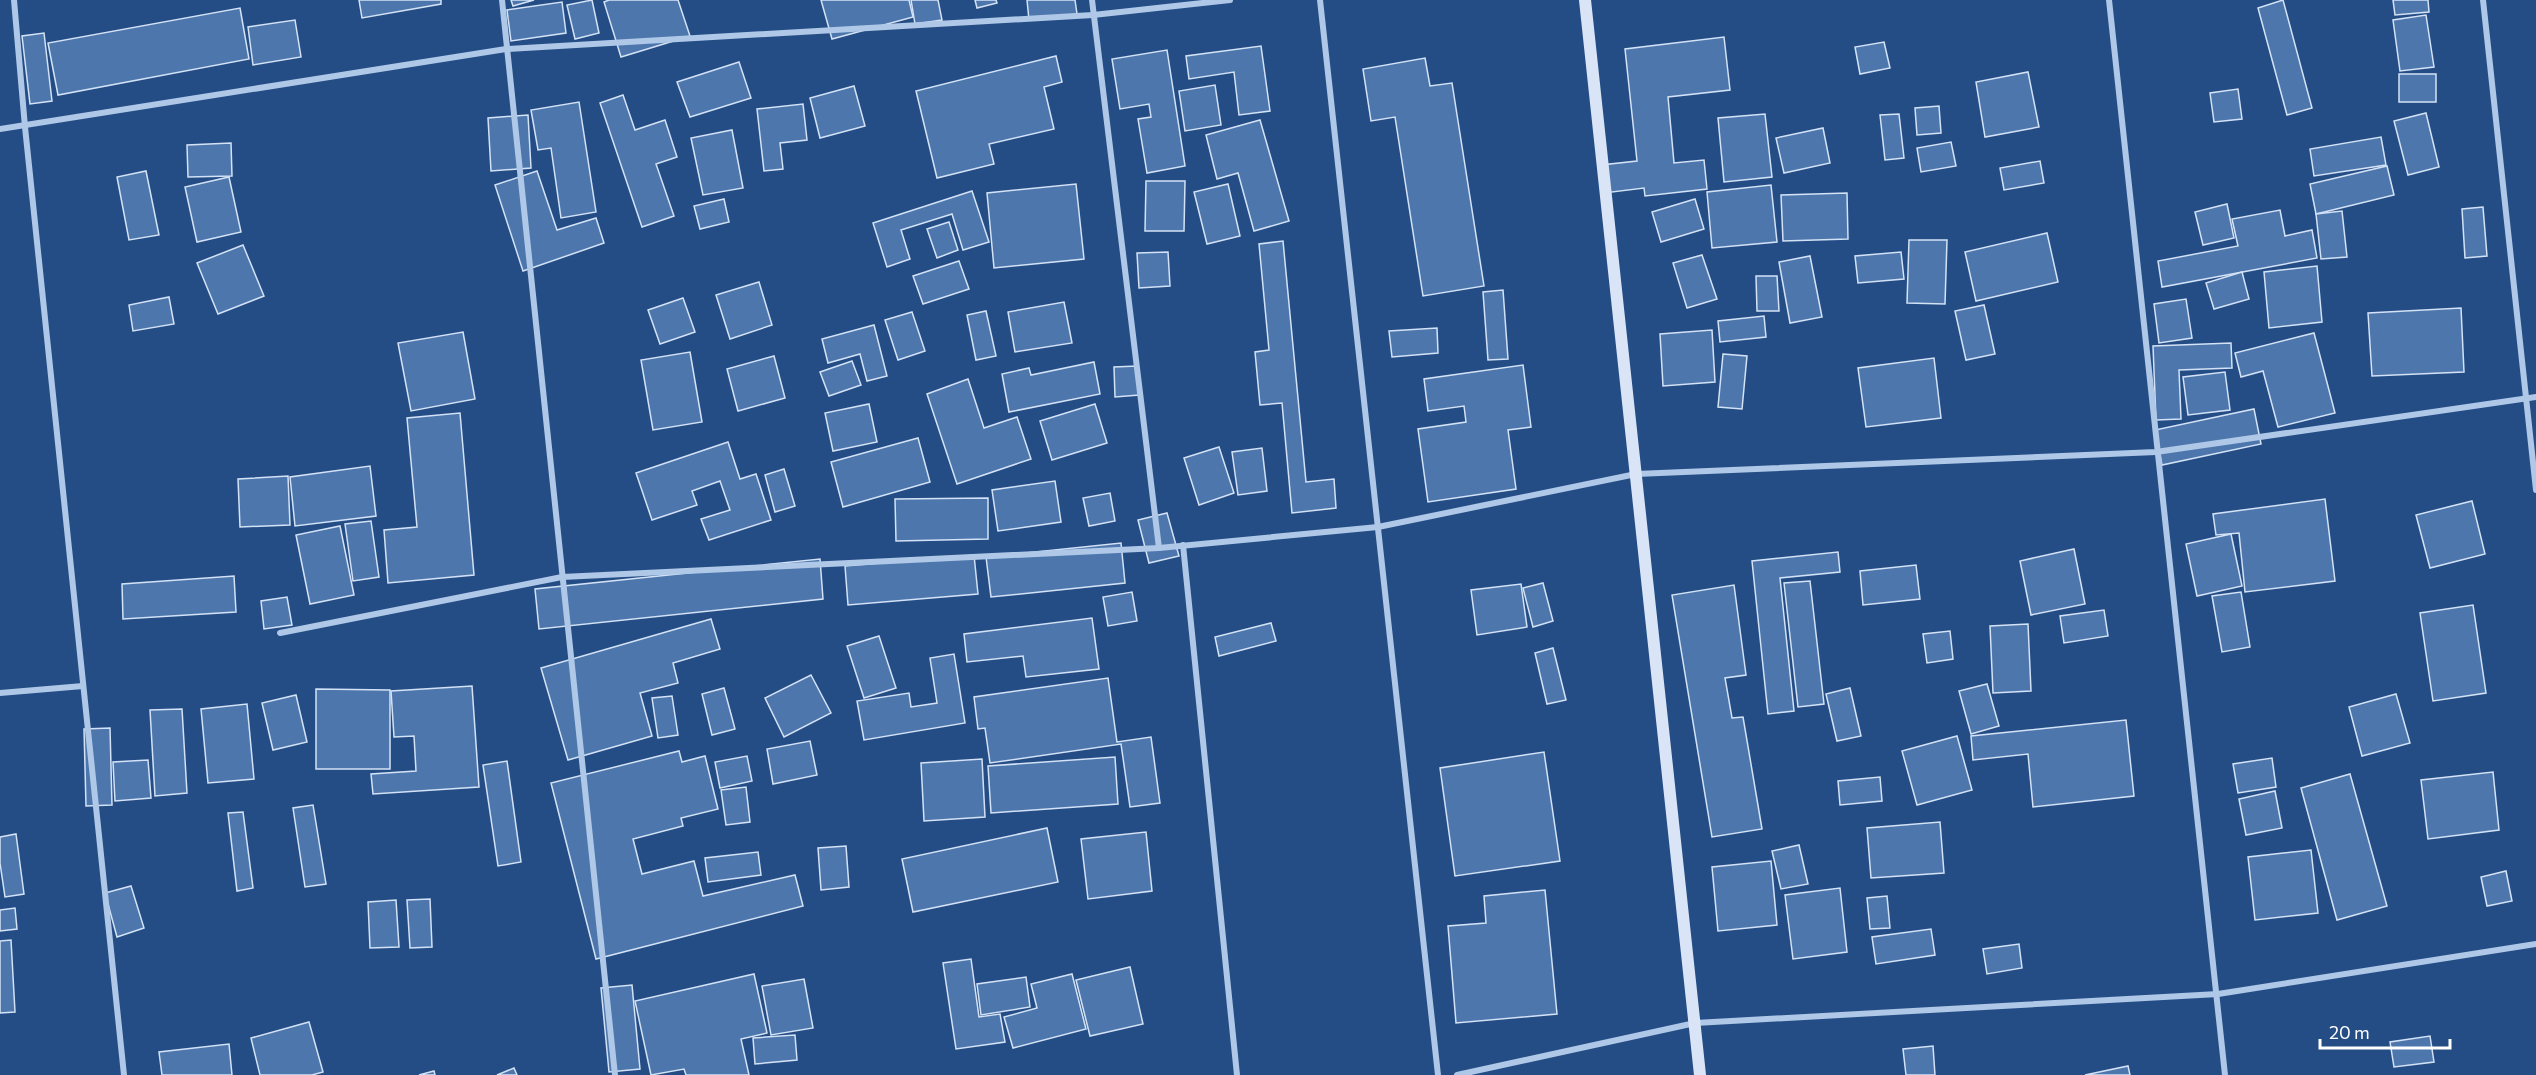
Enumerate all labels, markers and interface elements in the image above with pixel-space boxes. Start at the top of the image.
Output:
scale bar [2320,1012,2450,1050]
text: 20 m [2329,1021,2370,1043]

